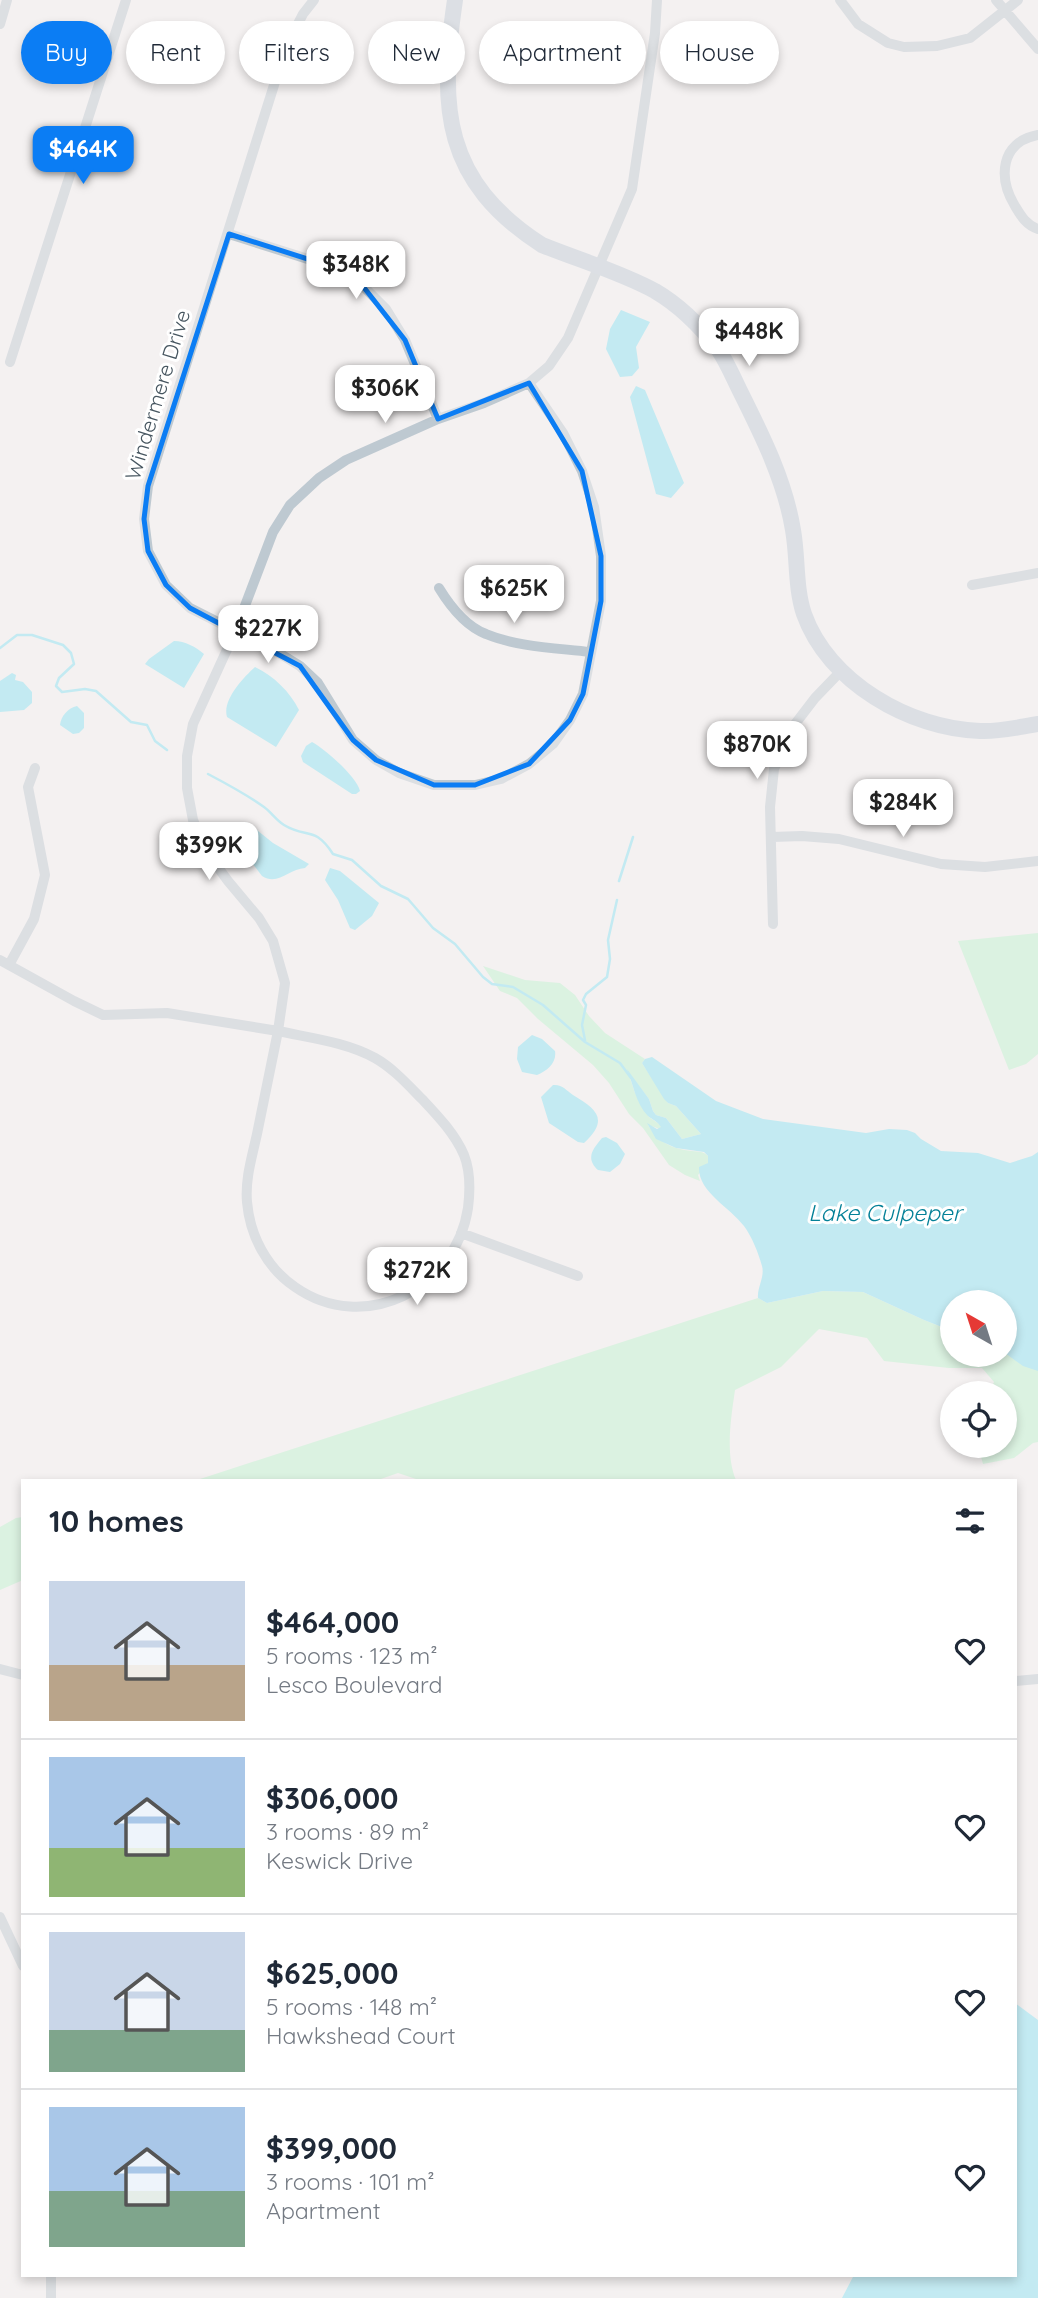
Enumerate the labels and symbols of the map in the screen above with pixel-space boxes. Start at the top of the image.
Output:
pin: $464K [34,127,132,186]
pin: $348K [307,242,405,301]
street label: Windermere Drive [119,307,195,483]
pin: $448K [700,308,798,368]
pin: $306K [336,366,434,425]
pin: $625K [465,566,563,625]
pin: $227K [219,606,317,665]
pin: $870K [708,722,806,781]
pin: $284K [854,780,952,839]
pin: $399K [160,822,258,882]
water label: Lake Culpeper [808,1198,965,1227]
pin: $272K [368,1248,466,1307]
north arrow [940,1290,1017,1367]

